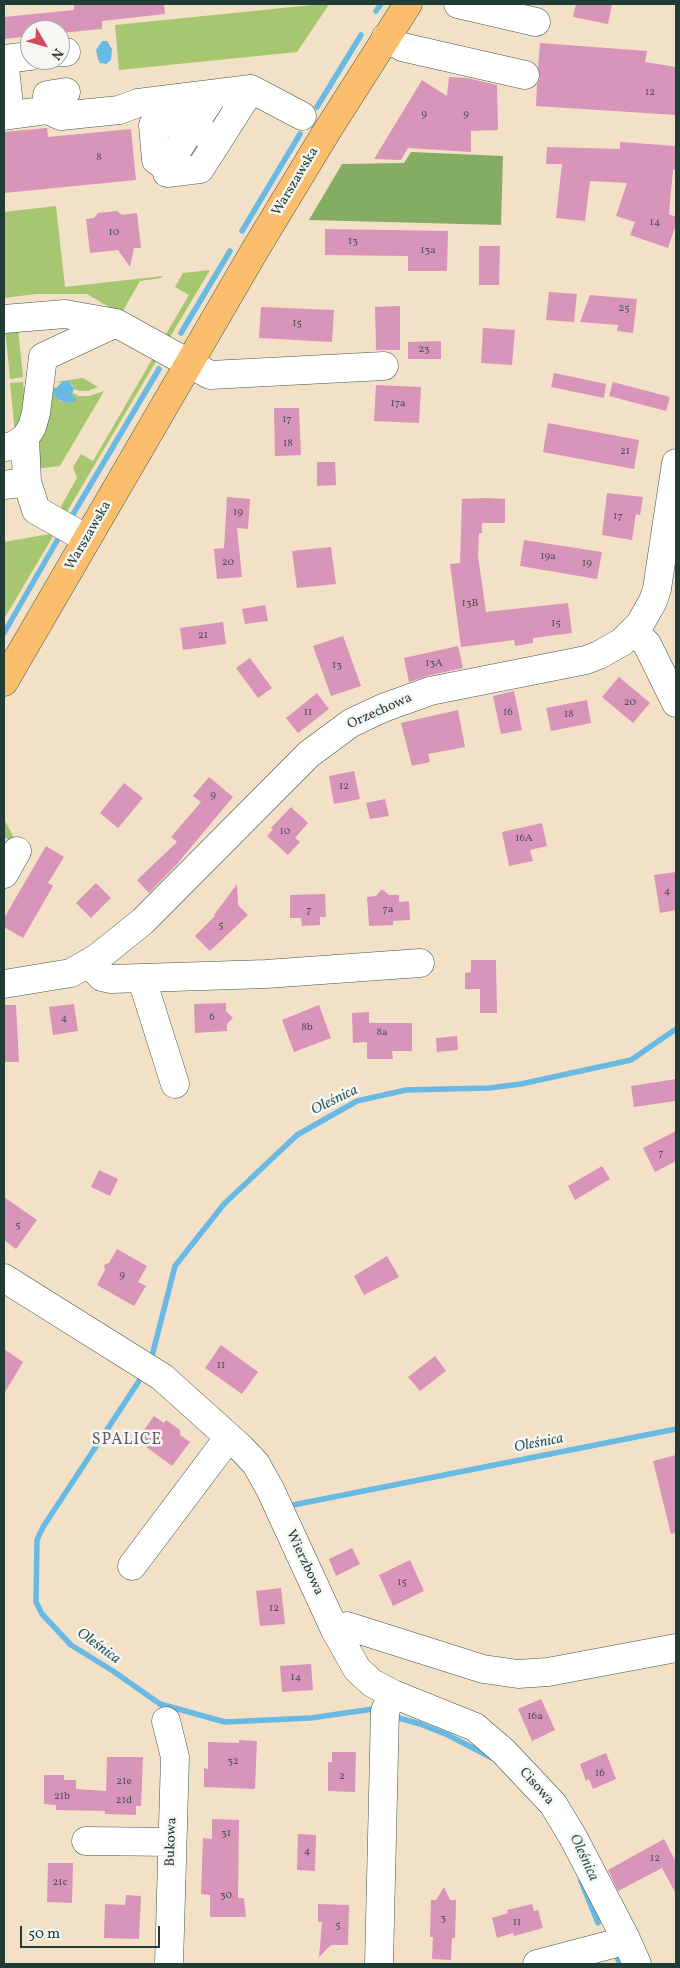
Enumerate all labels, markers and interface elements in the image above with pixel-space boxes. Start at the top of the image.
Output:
north arrow [20,20,70,70]
text: N [46,44,67,63]
house number: 12 [645,86,655,100]
house number: 9 [421,108,427,122]
house number: 9 [463,108,469,122]
street label: Warszawska [269,145,323,219]
house number: 8 [96,151,102,165]
house number: 14 [650,216,660,230]
house number: 10 [109,226,119,240]
house number: 13 [348,235,358,249]
house number: 13a [420,244,436,258]
house number: 25 [618,302,630,316]
house number: 15 [292,317,302,331]
house number: 23 [418,343,430,357]
house number: 17a [390,397,406,411]
house number: 17 [282,413,292,427]
house number: 18 [283,437,293,451]
house number: 21 [620,445,630,459]
street label: Warszawska [63,499,115,573]
house number: 19 [233,506,243,520]
house number: 17 [613,510,623,524]
house number: 19a [540,550,556,564]
house number: 20 [222,556,234,570]
house number: 19 [582,557,592,571]
house number: 13B [462,597,478,611]
house number: 15 [551,617,561,631]
house number: 21 [198,629,208,643]
house number: 13A [425,657,443,671]
house number: 13 [332,659,342,673]
street label: Orzechowa [345,690,415,734]
house number: 20 [624,696,636,710]
house number: 11 [304,706,312,720]
house number: 16 [503,706,513,720]
house number: 18 [564,708,574,722]
house number: 12 [339,780,349,794]
house number: 9 [210,789,216,803]
house number: 10 [280,825,290,839]
house number: 16A [515,832,533,846]
house number: 4 [664,885,670,899]
house number: 7a [383,903,393,917]
house number: 7 [306,904,312,918]
house number: 5 [218,919,224,933]
house number: 6 [209,1011,215,1025]
house number: 4 [61,1012,67,1026]
house number: 8b [301,1021,313,1035]
house number: 8a [376,1026,388,1040]
water label: Oleśnica [309,1082,361,1120]
house number: 7 [658,1147,664,1161]
house number: 5 [15,1219,21,1233]
house number: 9 [119,1269,125,1283]
house number: 11 [217,1359,225,1373]
water label: Oleśnica [513,1430,565,1458]
district label: SPALICE [91,1431,163,1451]
street label: Wierzbowa [282,1528,326,1598]
house number: 15 [397,1576,407,1590]
house number: 12 [269,1602,279,1616]
water label: Oleśnica [73,1625,123,1669]
house number: 14 [291,1671,301,1685]
house number: 16a [527,1710,543,1724]
house number: 32 [227,1755,239,1769]
street label: Cisowa [515,1765,557,1809]
house number: 16 [595,1767,605,1781]
house number: 2 [339,1770,345,1784]
house number: 21e [116,1775,132,1789]
house number: 21b [54,1790,70,1804]
house number: 21d [116,1794,132,1808]
street label: Bukowa [163,1817,181,1867]
house number: 31 [221,1827,231,1841]
water label: Oleśnica [564,1832,602,1884]
house number: 4 [304,1845,310,1859]
house number: 12 [650,1852,660,1866]
house number: 21c [52,1876,68,1890]
house number: 30 [220,1889,232,1903]
house number: 3 [440,1912,446,1926]
scale bar [22,1916,162,1948]
house number: 11 [513,1916,521,1930]
house number: 5 [335,1919,341,1933]
text: 50 m [28,1924,60,1945]

